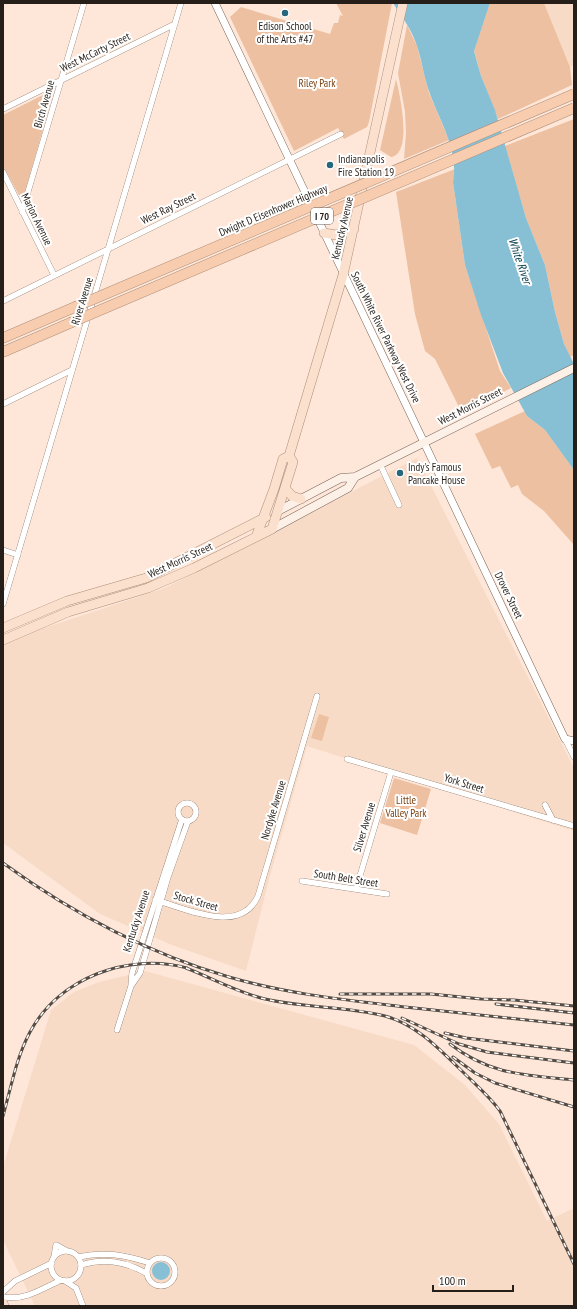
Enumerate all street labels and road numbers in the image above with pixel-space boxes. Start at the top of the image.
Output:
street label: West McCarty Street [58,29,132,75]
street label: Birch Avenue [30,78,58,130]
street label: Dwight D Eisenhower Highway [217,180,330,239]
street label: West Ray Street [138,189,198,227]
street label: Marion Avenue [18,191,56,248]
street label: Kentucky Avenue [328,195,356,261]
road number: I 70 [311,208,333,224]
street label: South White River Parkway West Drive [348,269,424,405]
street label: River Avenue [68,275,96,327]
street label: West Morris Street [436,384,504,428]
street label: West Morris Street [145,539,215,581]
street label: Drover Street [492,569,526,621]
street label: York Street [442,770,486,796]
street label: Nordyke Avenue [257,778,289,841]
street label: Silver Avenue [350,800,378,854]
street label: South Belt Street [313,866,379,890]
street label: Kentucky Avenue [119,888,153,954]
street label: Stock Street [172,888,220,914]

